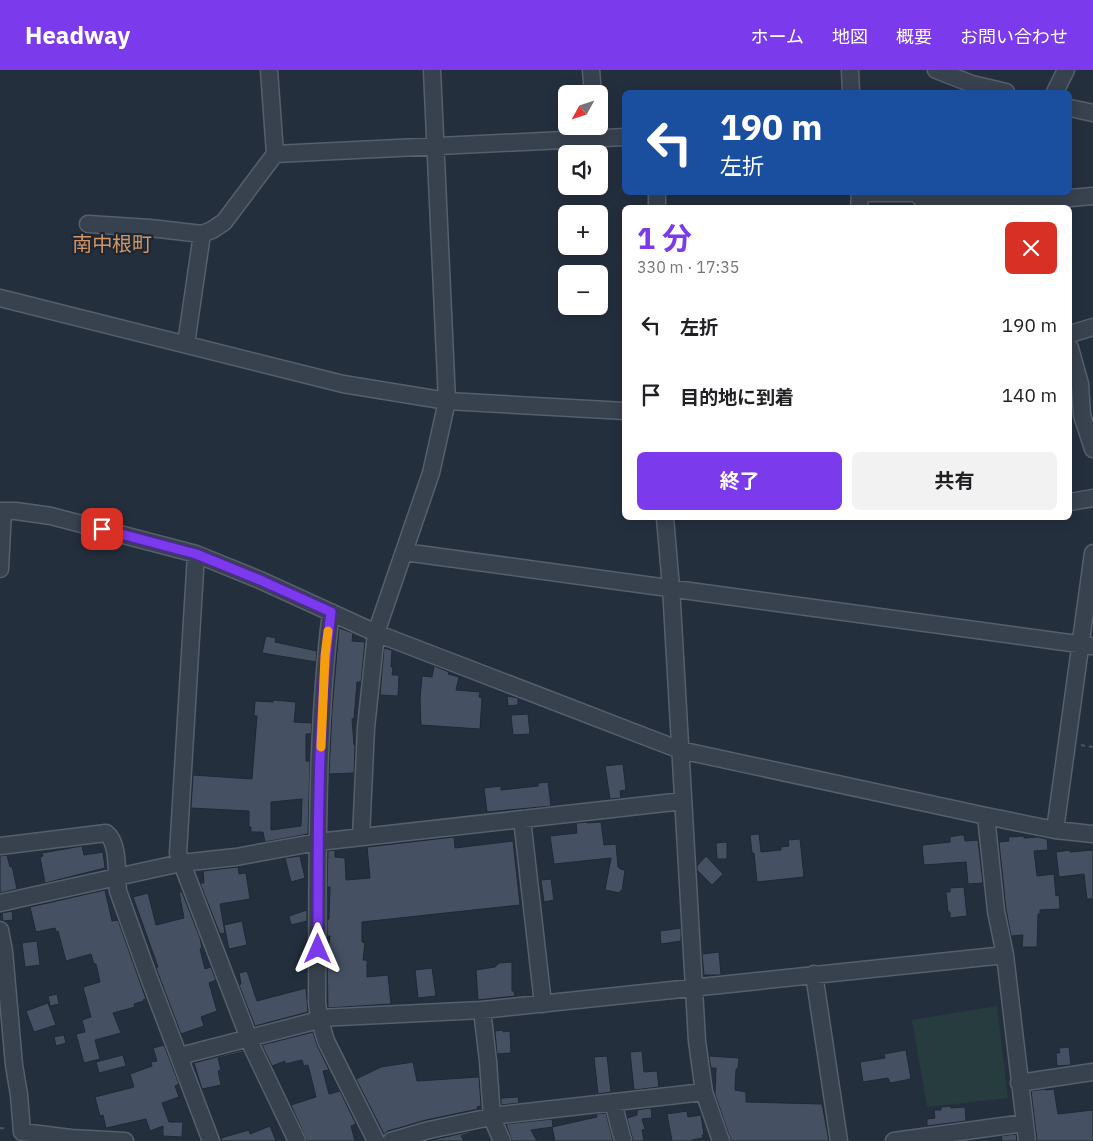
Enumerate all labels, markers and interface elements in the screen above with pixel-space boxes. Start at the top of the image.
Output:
text: Headway [25,19,130,51]
text: ホーム [751,25,804,48]
text: 地図 [832,25,868,48]
text: 概要 [896,25,932,48]
text: お問い合わせ [960,25,1068,48]
north arrow [558,85,608,135]
map controls [558,85,608,315]
text: 190 m [720,104,823,150]
icon: left [637,110,702,175]
button: sound [558,145,608,195]
text: 左折 [720,151,764,180]
button: + [558,205,608,255]
text: 1 分 [637,218,692,257]
button: close [1005,222,1057,274]
district label: 南中根町 [72,230,152,257]
text: 330 m · 17:35 [637,257,739,277]
button: − [558,265,608,315]
icon: left [637,311,665,339]
text: 190 m [1002,313,1057,337]
text: 左折 [680,315,718,339]
icon: arrive [637,381,665,409]
text: 140 m [1002,383,1057,407]
text: 目的地に到着 [680,385,794,409]
button: 終了 [637,452,842,510]
button: 共有 [852,452,1057,510]
pin [81,508,123,550]
icon: arrive [88,515,116,543]
position arrow [291,922,343,974]

